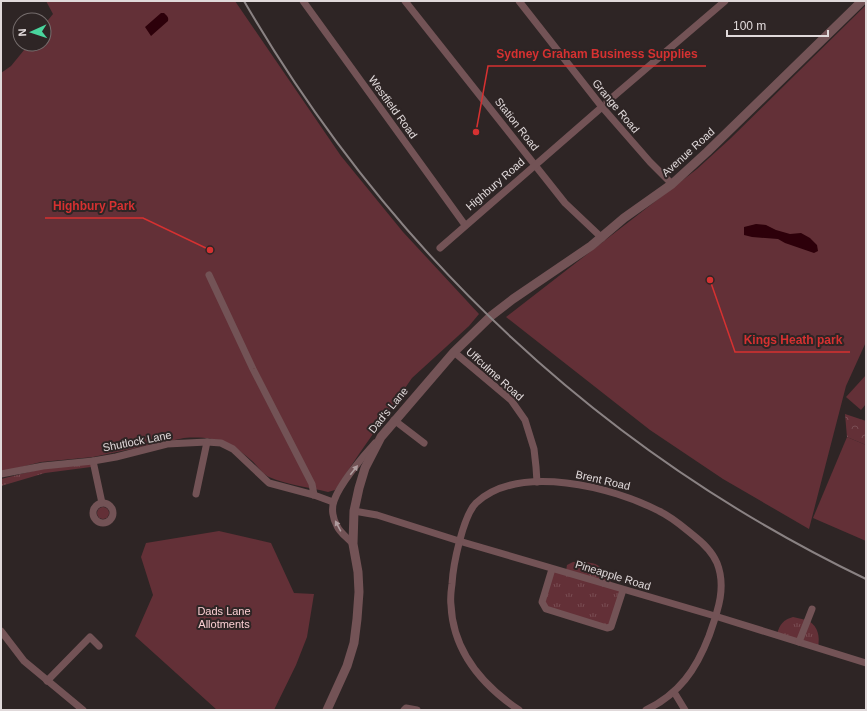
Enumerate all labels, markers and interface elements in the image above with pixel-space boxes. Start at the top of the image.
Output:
north arrow [12,12,52,52]
scale bar [727,12,828,38]
text: 100 m [733,19,766,33]
text: N [16,28,28,37]
callout: Sydney Graham Business Supplies [488,42,706,66]
text: Sydney Graham Business Supplies [496,47,698,61]
street label: Westfield Road [366,73,420,141]
street label: Grange Road [590,77,642,135]
street label: Station Road [493,95,541,153]
street label: Avenue Road [659,125,717,179]
street label: Highbury Road [463,155,527,213]
callout: Highbury Park [45,194,143,218]
text: Highbury Park [53,199,135,213]
callout: Kings Heath park [735,328,850,352]
text: Kings Heath park [744,333,843,347]
street label: Uffculme Road [464,345,526,403]
street label: Dad's Lane [366,385,410,435]
street label: Shutlock Lane [102,428,172,454]
one-way arrow [350,464,358,475]
street label: Brent Road [575,468,631,492]
one-way arrow [334,520,341,532]
street label: Pineapple Road [574,558,652,592]
park label: Dads Lane Allotments [197,605,251,630]

